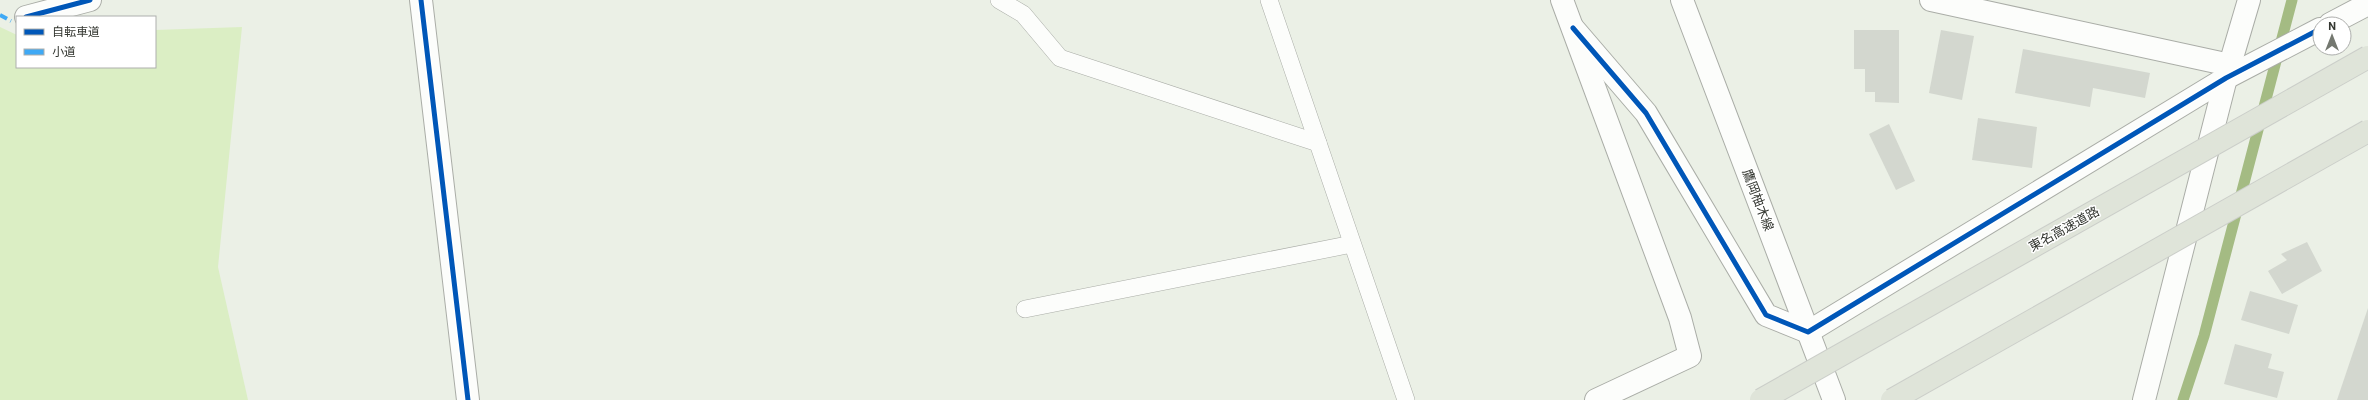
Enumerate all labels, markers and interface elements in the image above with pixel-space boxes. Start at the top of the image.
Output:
legend [16,16,156,68]
north arrow [2312,16,2352,56]
text: N [2328,20,2336,33]
text: 自転車道 [52,25,100,39]
text: 小道 [52,45,76,59]
street label: 鷹岡柚木線 [1739,167,1777,233]
street label: 東名高速道路 [2026,204,2102,254]

